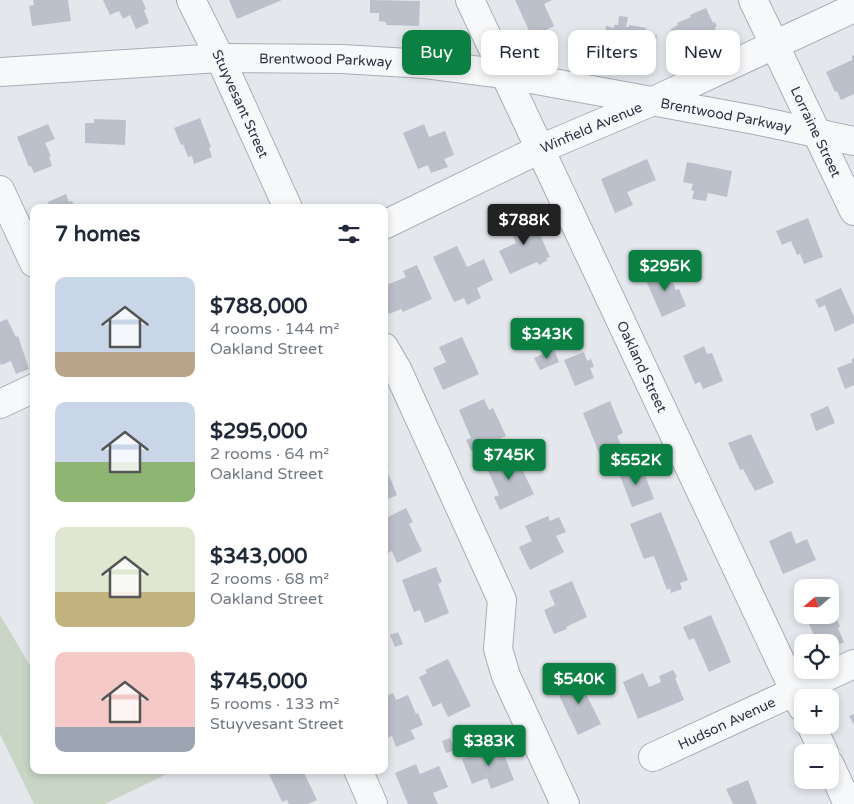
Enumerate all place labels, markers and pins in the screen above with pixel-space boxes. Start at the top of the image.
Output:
pin: $788K [489,204,559,246]
pin: $295K [630,250,700,292]
pin: $343K [512,318,582,360]
pin: $745K [474,438,544,481]
pin: $552K [601,444,671,486]
pin: $540K [544,662,614,705]
pin: $383K [454,724,524,767]

